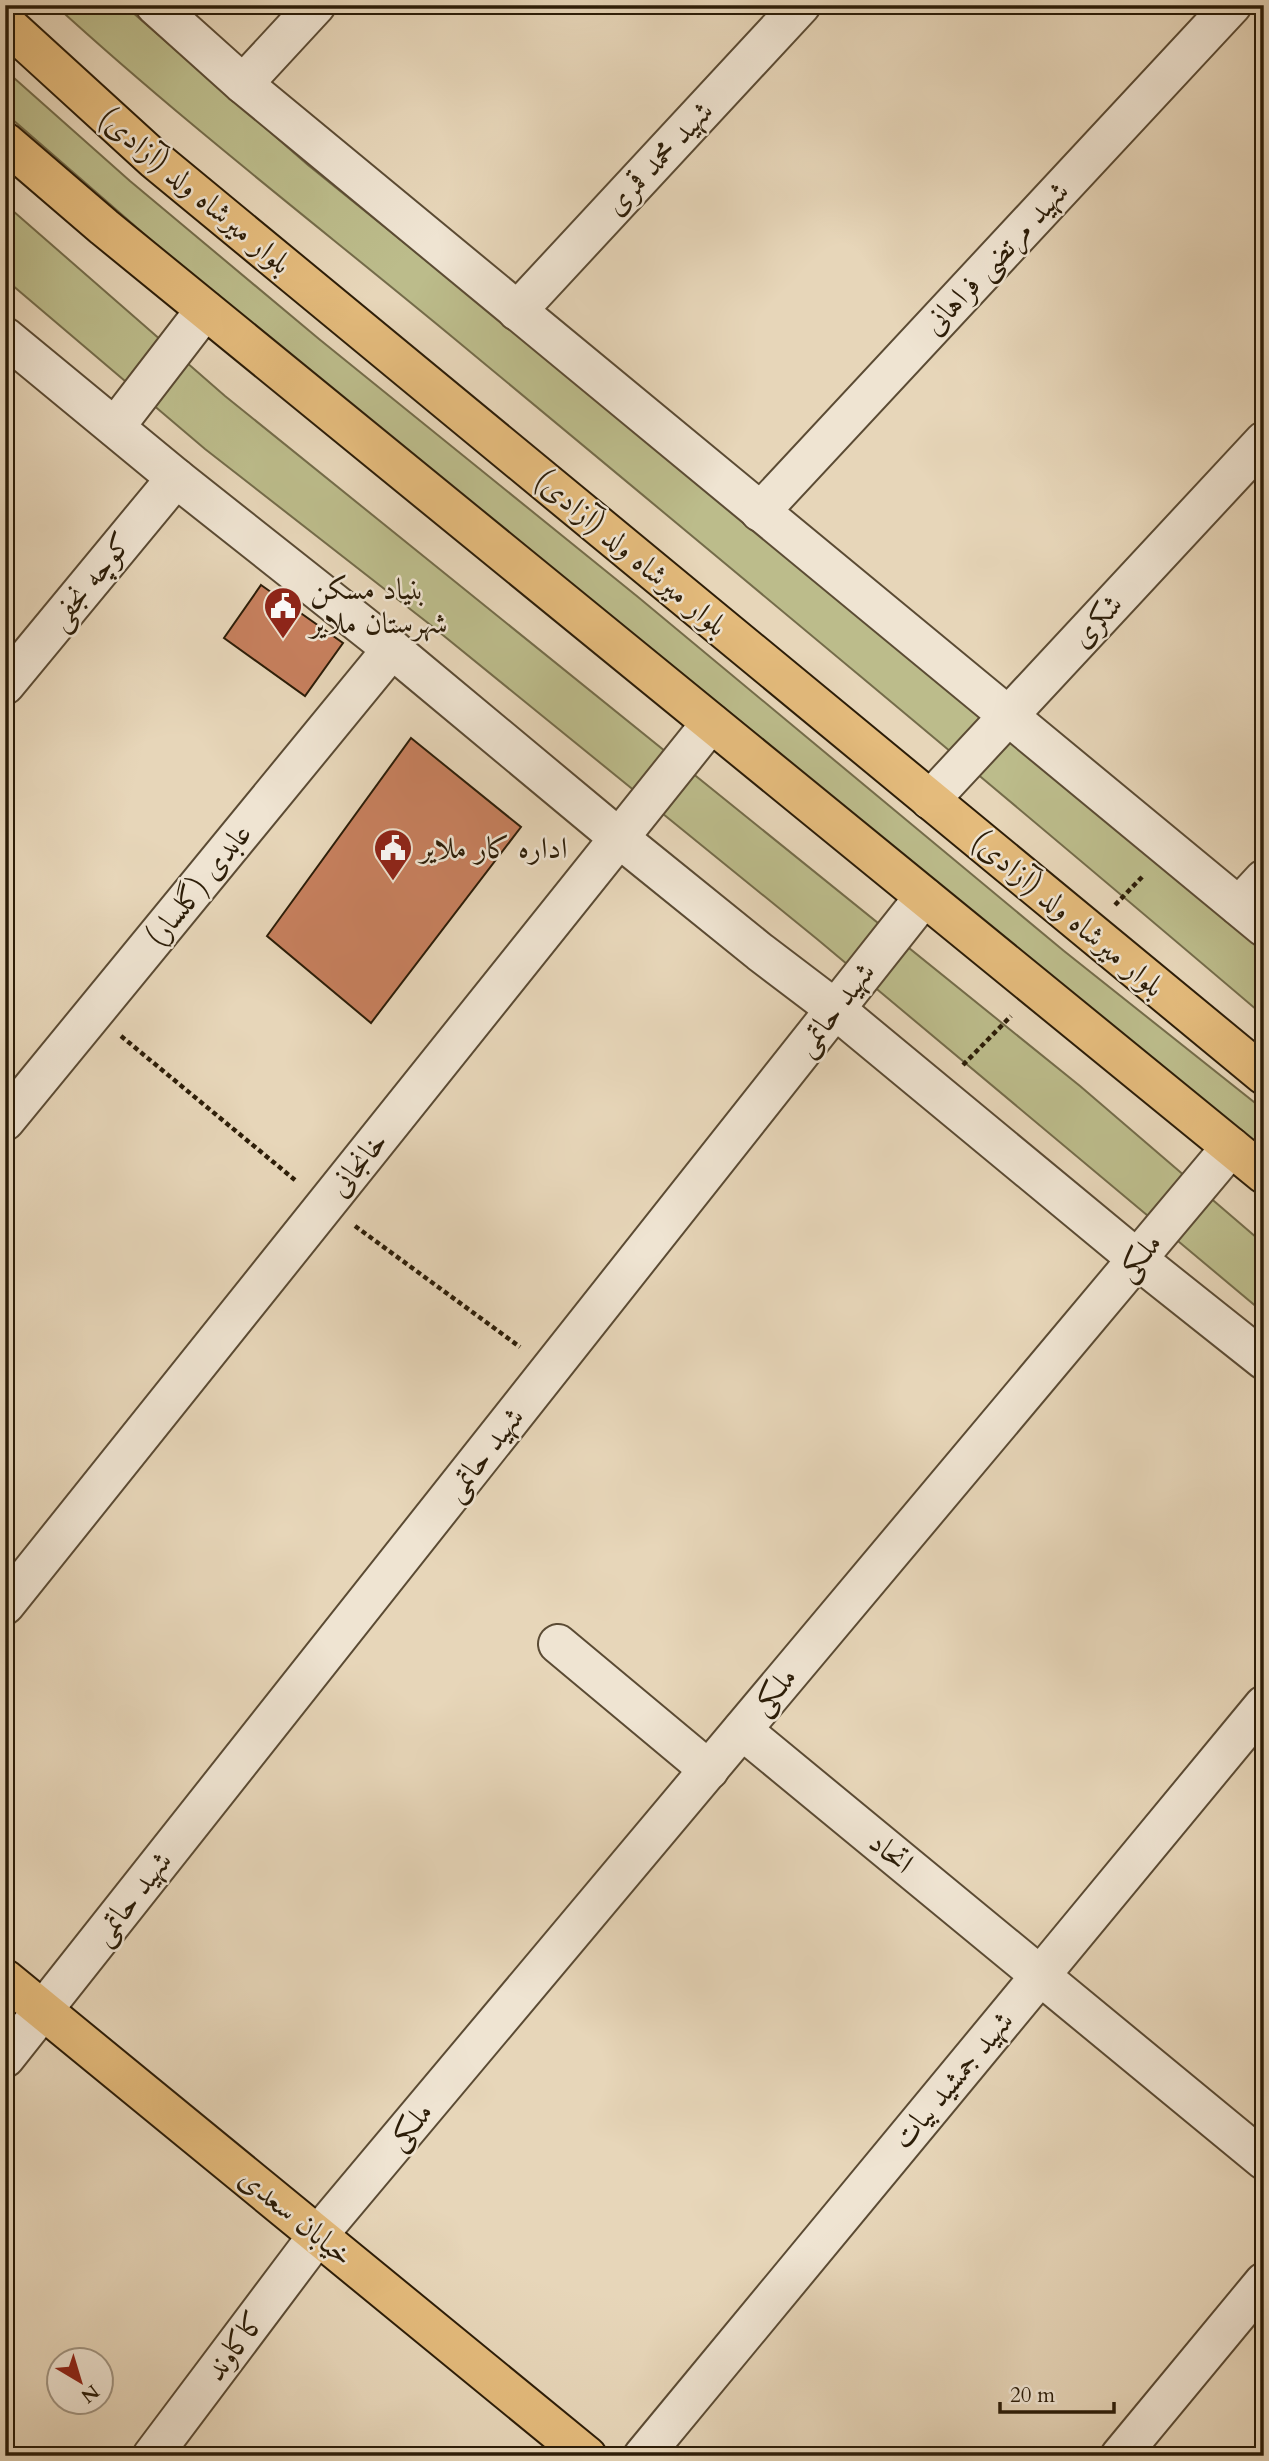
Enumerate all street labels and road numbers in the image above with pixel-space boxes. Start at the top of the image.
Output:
street label: شهید محمد قمری [595,92,723,224]
street label: بلوار میرشاه ولد (آزادی) [90,98,300,284]
street label: شهید مرتضی فراهانی [914,172,1078,344]
street label: بلوار میرشاه ولد (آزادی) [526,460,736,646]
street label: کوچه نجفی [38,524,143,639]
street label: شکری [1062,585,1132,657]
street label: عابدی (گلسار) [137,815,261,955]
street label: بلوار میرشاه ولد (آزادی) [963,821,1173,1007]
street label: شهید حاتمی [785,953,885,1065]
street label: خانجانی [319,1123,397,1205]
street label: ملکی [1107,1224,1171,1290]
street label: شهید حاتمی [434,1398,534,1510]
street label: ملکی [742,1658,806,1724]
street label: اتحاد [860,1823,922,1883]
street label: شهید حاتمی [82,1842,182,1954]
street label: شهید جمشید بیات [883,2002,1023,2158]
street label: ملکی [378,2093,442,2159]
street label: خیابان سعدی [230,2158,362,2276]
street label: کاکاوند [195,2303,275,2389]

